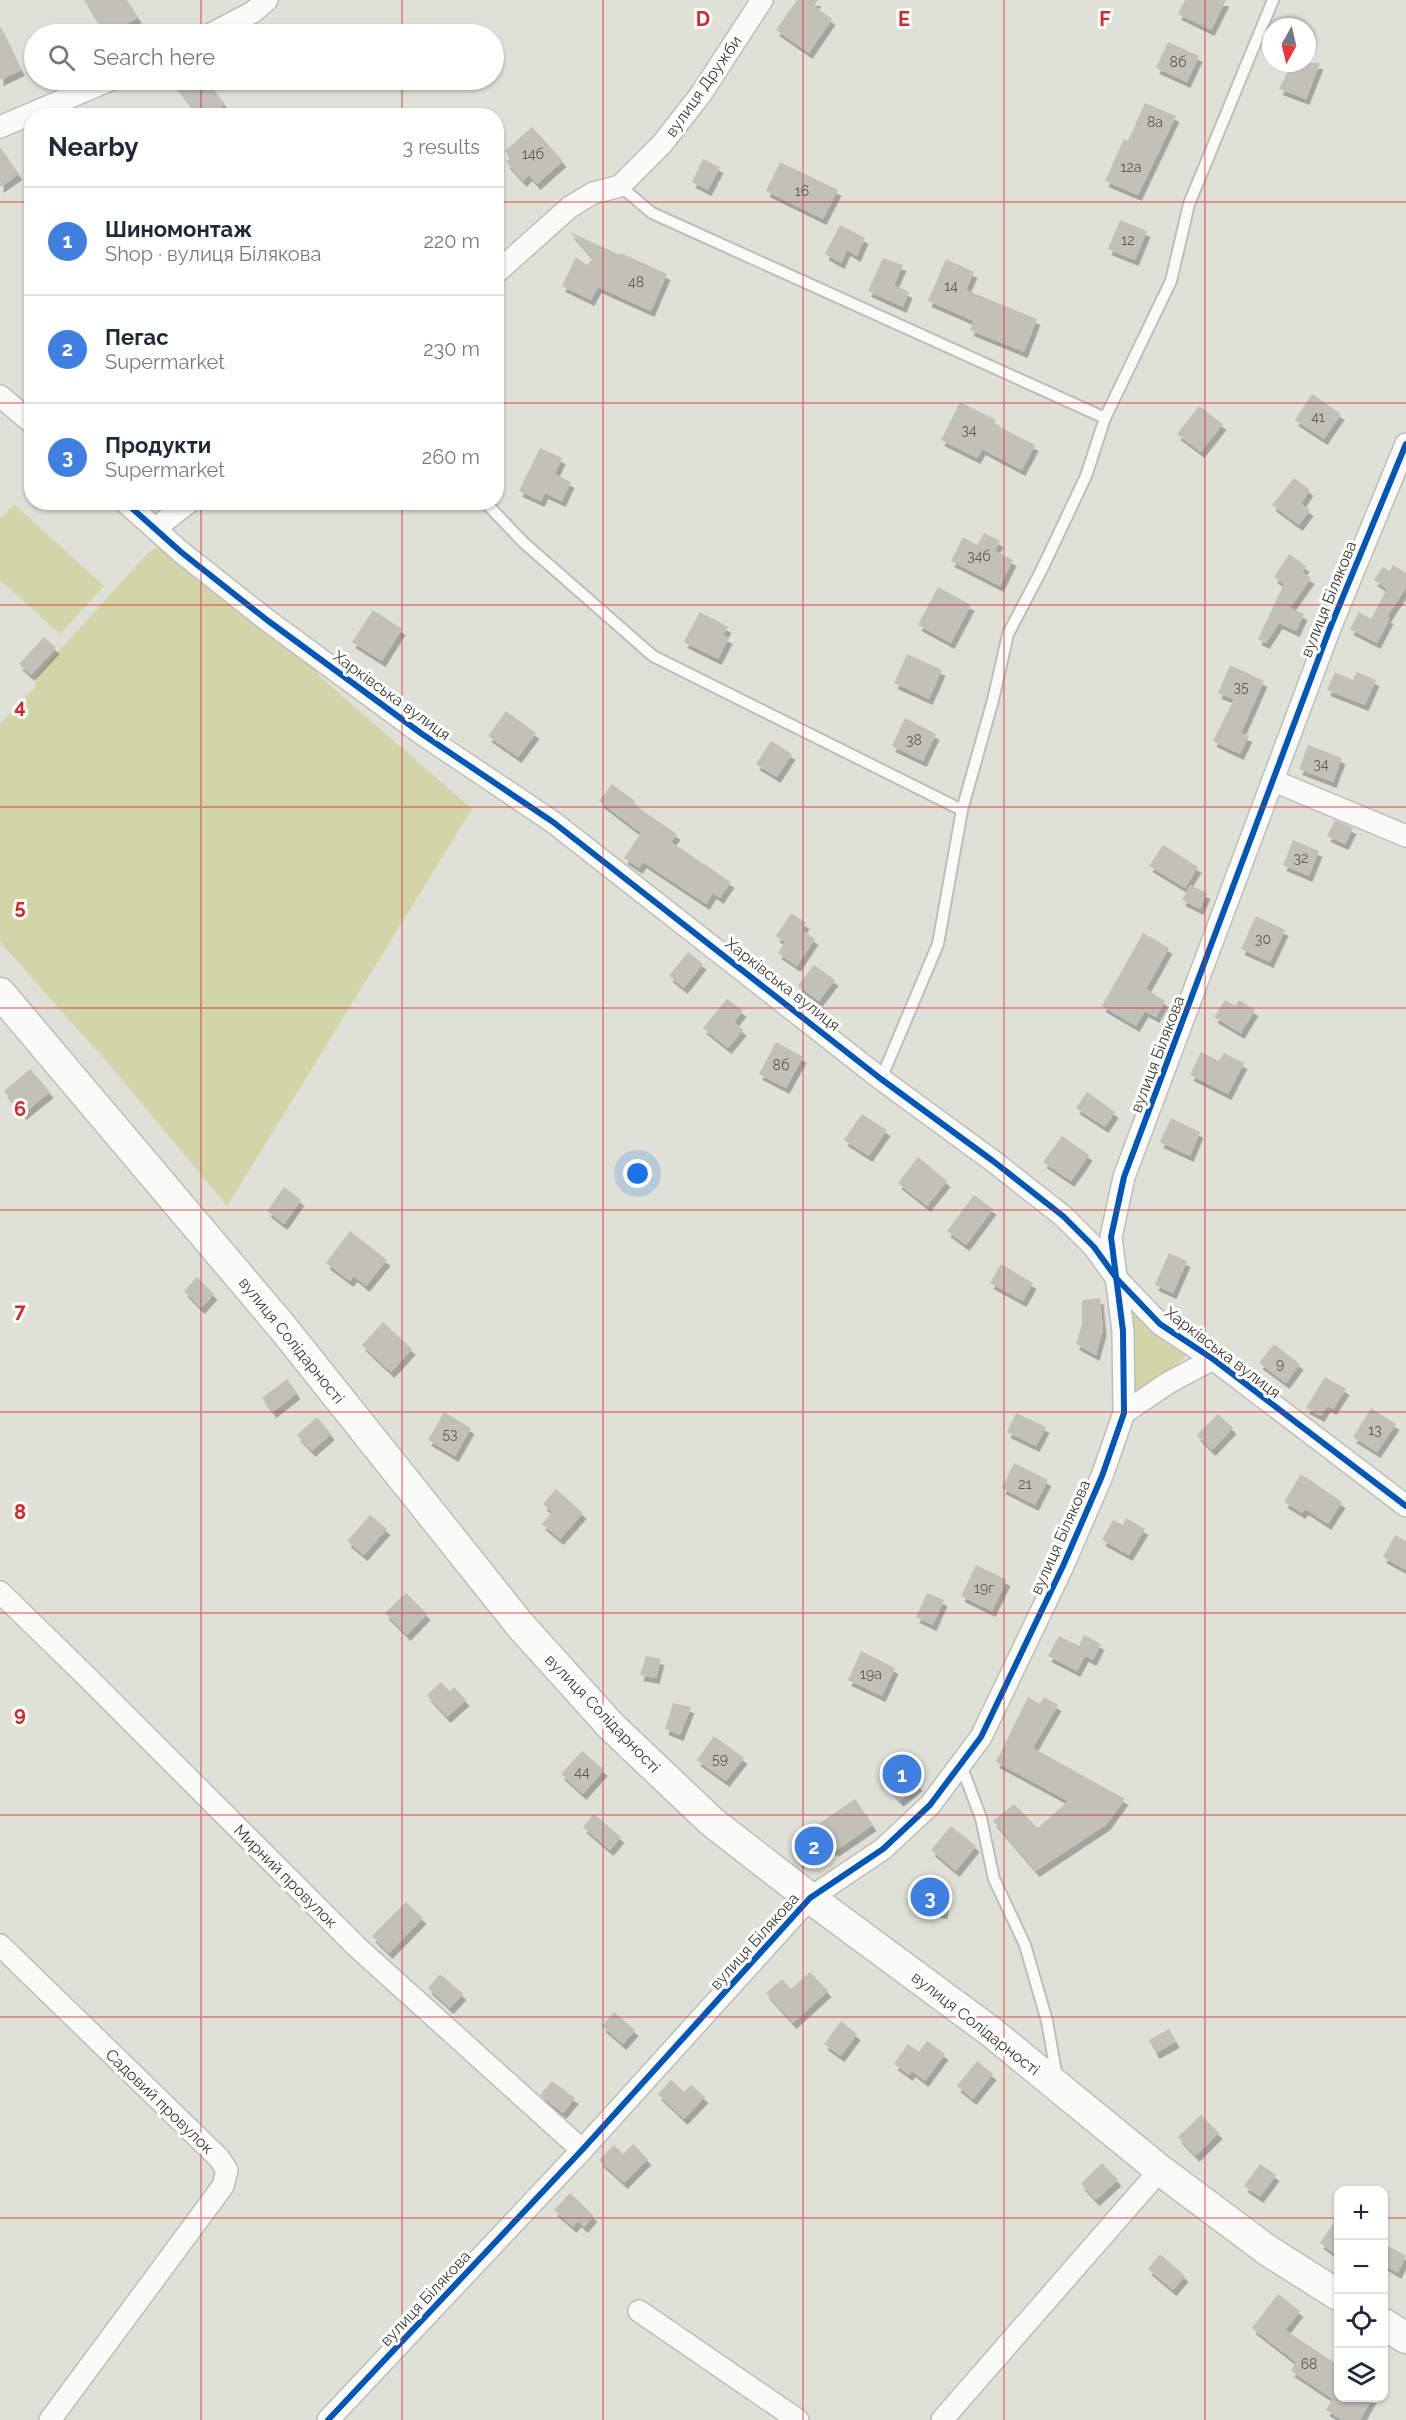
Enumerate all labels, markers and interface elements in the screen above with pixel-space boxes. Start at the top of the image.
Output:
text: D [696,7,710,31]
text: E [898,7,910,31]
text: F [1099,7,1111,31]
north arrow [1262,18,1316,72]
search box [24,24,504,90]
street label: вулиця Дружби [661,32,745,141]
icon: search [45,41,78,74]
text: Search here [93,44,215,70]
house number: 8б [1170,54,1186,70]
house number: 8а [1147,114,1163,130]
text: Nearby [48,132,138,162]
text: 3 results [402,135,480,159]
house number: 14б [522,146,544,162]
house number: 12а [1121,159,1141,175]
house number: 16 [795,183,809,199]
text: Шиномонтаж [105,216,252,242]
text: 1 [63,229,72,253]
text: 220 m [423,229,480,253]
house number: 12 [1121,232,1135,248]
text: Shop · вулиця Білякова [105,242,321,266]
house number: 48 [628,274,644,290]
house number: 14 [944,278,958,294]
text: Пегас [105,324,169,350]
text: 2 [62,337,73,361]
text: 230 m [423,337,480,361]
text: Supermarket [105,350,225,374]
house number: 41 [1311,409,1325,425]
house number: 34 [961,422,977,438]
text: Продукти [105,432,211,458]
text: 3 [62,445,73,469]
text: 260 m [422,445,480,469]
text: Supermarket [105,458,225,482]
street label: вулиця Білякова [1297,538,1360,660]
house number: 34б [967,548,991,564]
street label: Харківська вулиця [329,647,454,744]
house number: 35 [1233,679,1249,695]
text: 4 [14,694,26,718]
house number: 38 [906,732,922,748]
house number: 34 [1313,756,1329,772]
house number: 32 [1294,850,1308,866]
text: 5 [14,895,26,919]
house number: 30 [1255,931,1271,947]
street label: Харківська вулиця [722,934,844,1035]
street label: вулиця Білякова [1126,993,1188,1115]
house number: 8б [773,1057,789,1073]
text: 6 [14,1097,26,1121]
your location [623,1159,652,1188]
street label: вулиця Солідарності [235,1273,348,1407]
text: 7 [14,1299,26,1323]
street label: Харківська вулиця [1161,1303,1284,1402]
house number: 9 [1276,1356,1284,1372]
house number: 13 [1368,1422,1382,1438]
house number: 53 [442,1426,458,1442]
house number: 21 [1018,1476,1032,1492]
street label: вулиця Білякова [1027,1477,1094,1597]
text: 8 [14,1500,26,1524]
house number: 19г [974,1580,994,1596]
street label: вулиця Солідарності [541,1650,664,1776]
house number: 19а [860,1666,882,1682]
text: 9 [14,1702,26,1726]
house number: 59 [712,1751,728,1767]
pin: 1 [882,1752,922,1796]
house number: 44 [574,1764,590,1780]
street label: Мирний провулок [230,1821,341,1932]
pin: 2 [794,1824,834,1868]
pin: 3 [910,1874,950,1920]
street label: вулиця Білякова [706,1889,803,1994]
street label: вулиця Солідарності [908,1968,1043,2079]
street label: Садовий провулок [102,2045,218,2158]
map controls [1334,2186,1388,2402]
button: + [1334,2186,1388,2240]
button: − [1334,2240,1388,2294]
street label: вулиця Білякова [376,2247,474,2350]
button: locate [1334,2294,1388,2348]
button: layers [1334,2348,1388,2402]
house number: 68 [1301,2356,1317,2372]

